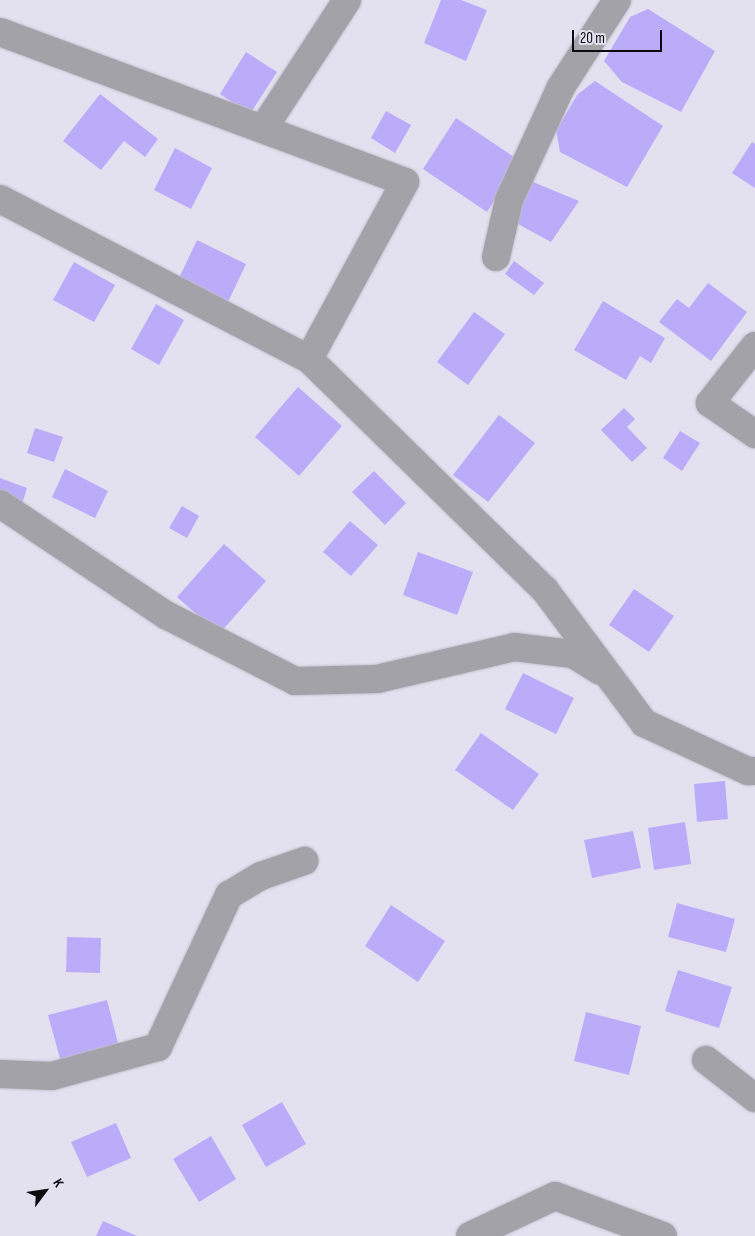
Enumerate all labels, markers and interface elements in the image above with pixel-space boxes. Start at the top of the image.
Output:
scale bar [575,20,665,52]
text: 20 m [580,29,605,48]
north arrow [20,1166,70,1216]
text: K [49,1176,67,1190]

